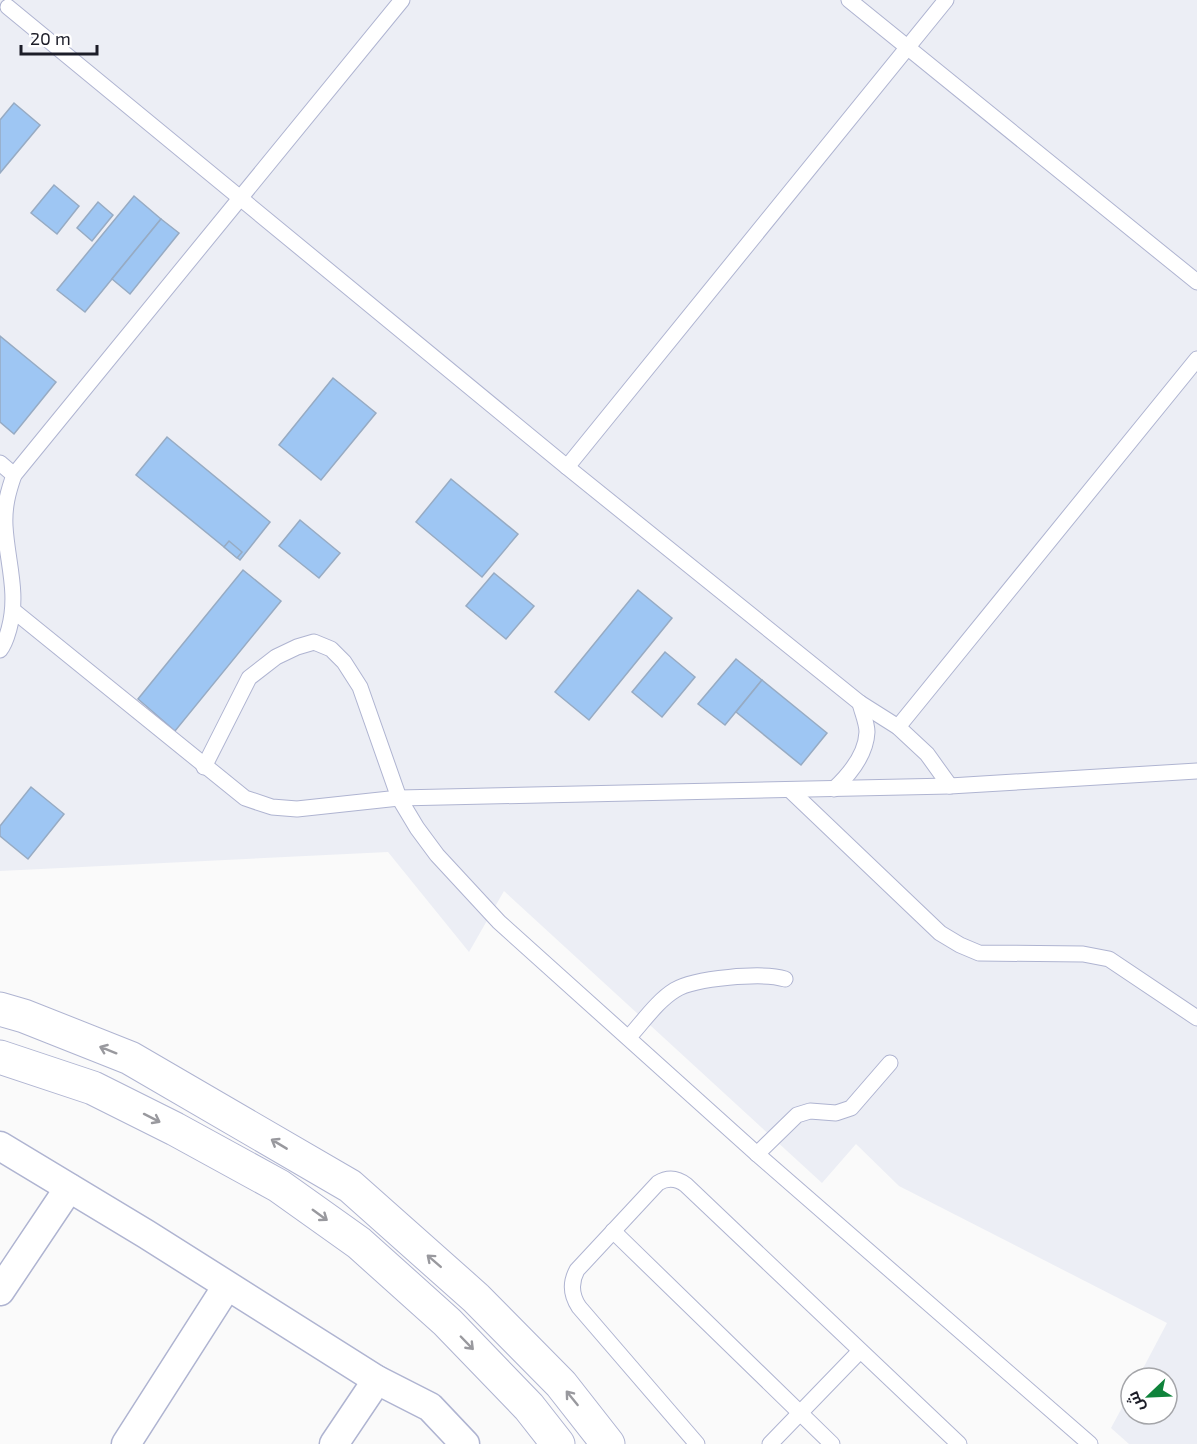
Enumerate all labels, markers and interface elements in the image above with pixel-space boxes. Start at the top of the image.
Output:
scale bar [21,18,98,56]
text: 20 m [30,27,71,49]
one-way arrow [100,1043,118,1054]
one-way arrow [142,1112,160,1124]
one-way arrow [271,1138,288,1150]
one-way arrow [311,1209,327,1221]
one-way arrow [427,1254,442,1268]
one-way arrow [460,1335,474,1350]
north arrow [1119,1366,1179,1426]
text: ش [1122,1389,1148,1415]
one-way arrow [565,1391,578,1407]

